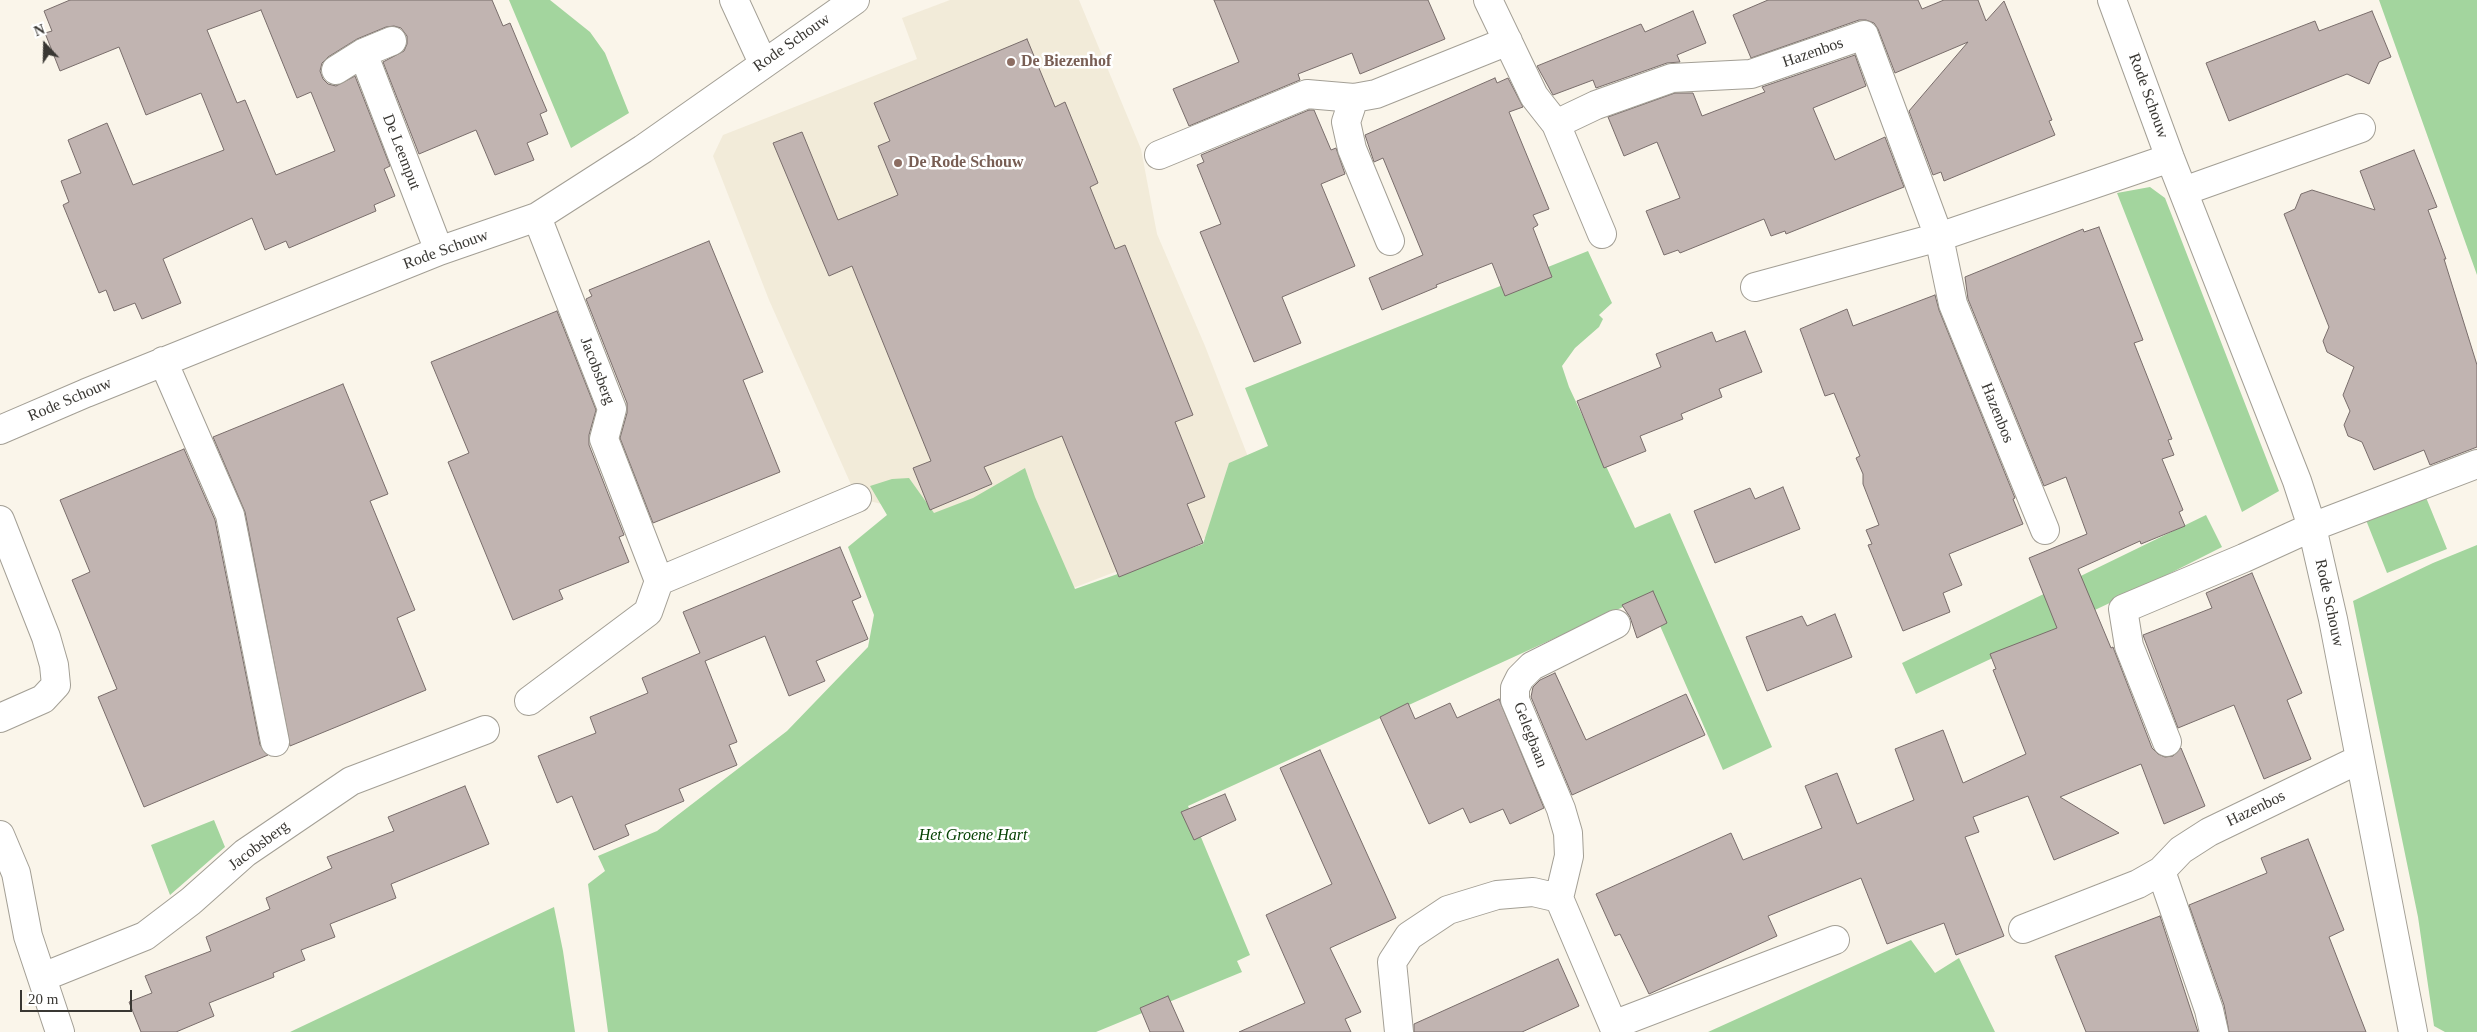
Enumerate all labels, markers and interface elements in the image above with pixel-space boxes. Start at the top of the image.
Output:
street label: Rode Schouw [750,10,834,76]
north arrow [20,20,70,70]
text: N [32,22,47,39]
street label: Hazenbos [1780,34,1846,72]
street label: Rode Schouw [2124,51,2172,141]
place label: De Biezenhof [1021,52,1111,72]
marker: De Biezenhof [1005,56,1017,68]
street label: De Leemput [378,111,424,193]
place label: De Rode Schouw [908,153,1024,173]
marker: De Rode Schouw [892,157,904,169]
street label: Rode Schouw [401,226,491,274]
street label: Jacobsberg [575,335,619,407]
street label: Rode Schouw [25,374,115,426]
street label: Hazenbos [1976,380,2018,446]
street label: Rode Schouw [2310,557,2348,649]
street label: Gelegbaan [1509,700,1551,770]
street label: Hazenbos [2223,787,2289,831]
street label: Jacobsberg [225,817,293,875]
park label: Het Groene Hart [919,826,1027,846]
scale bar [22,980,135,1012]
text: 20 m [28,991,58,1007]

